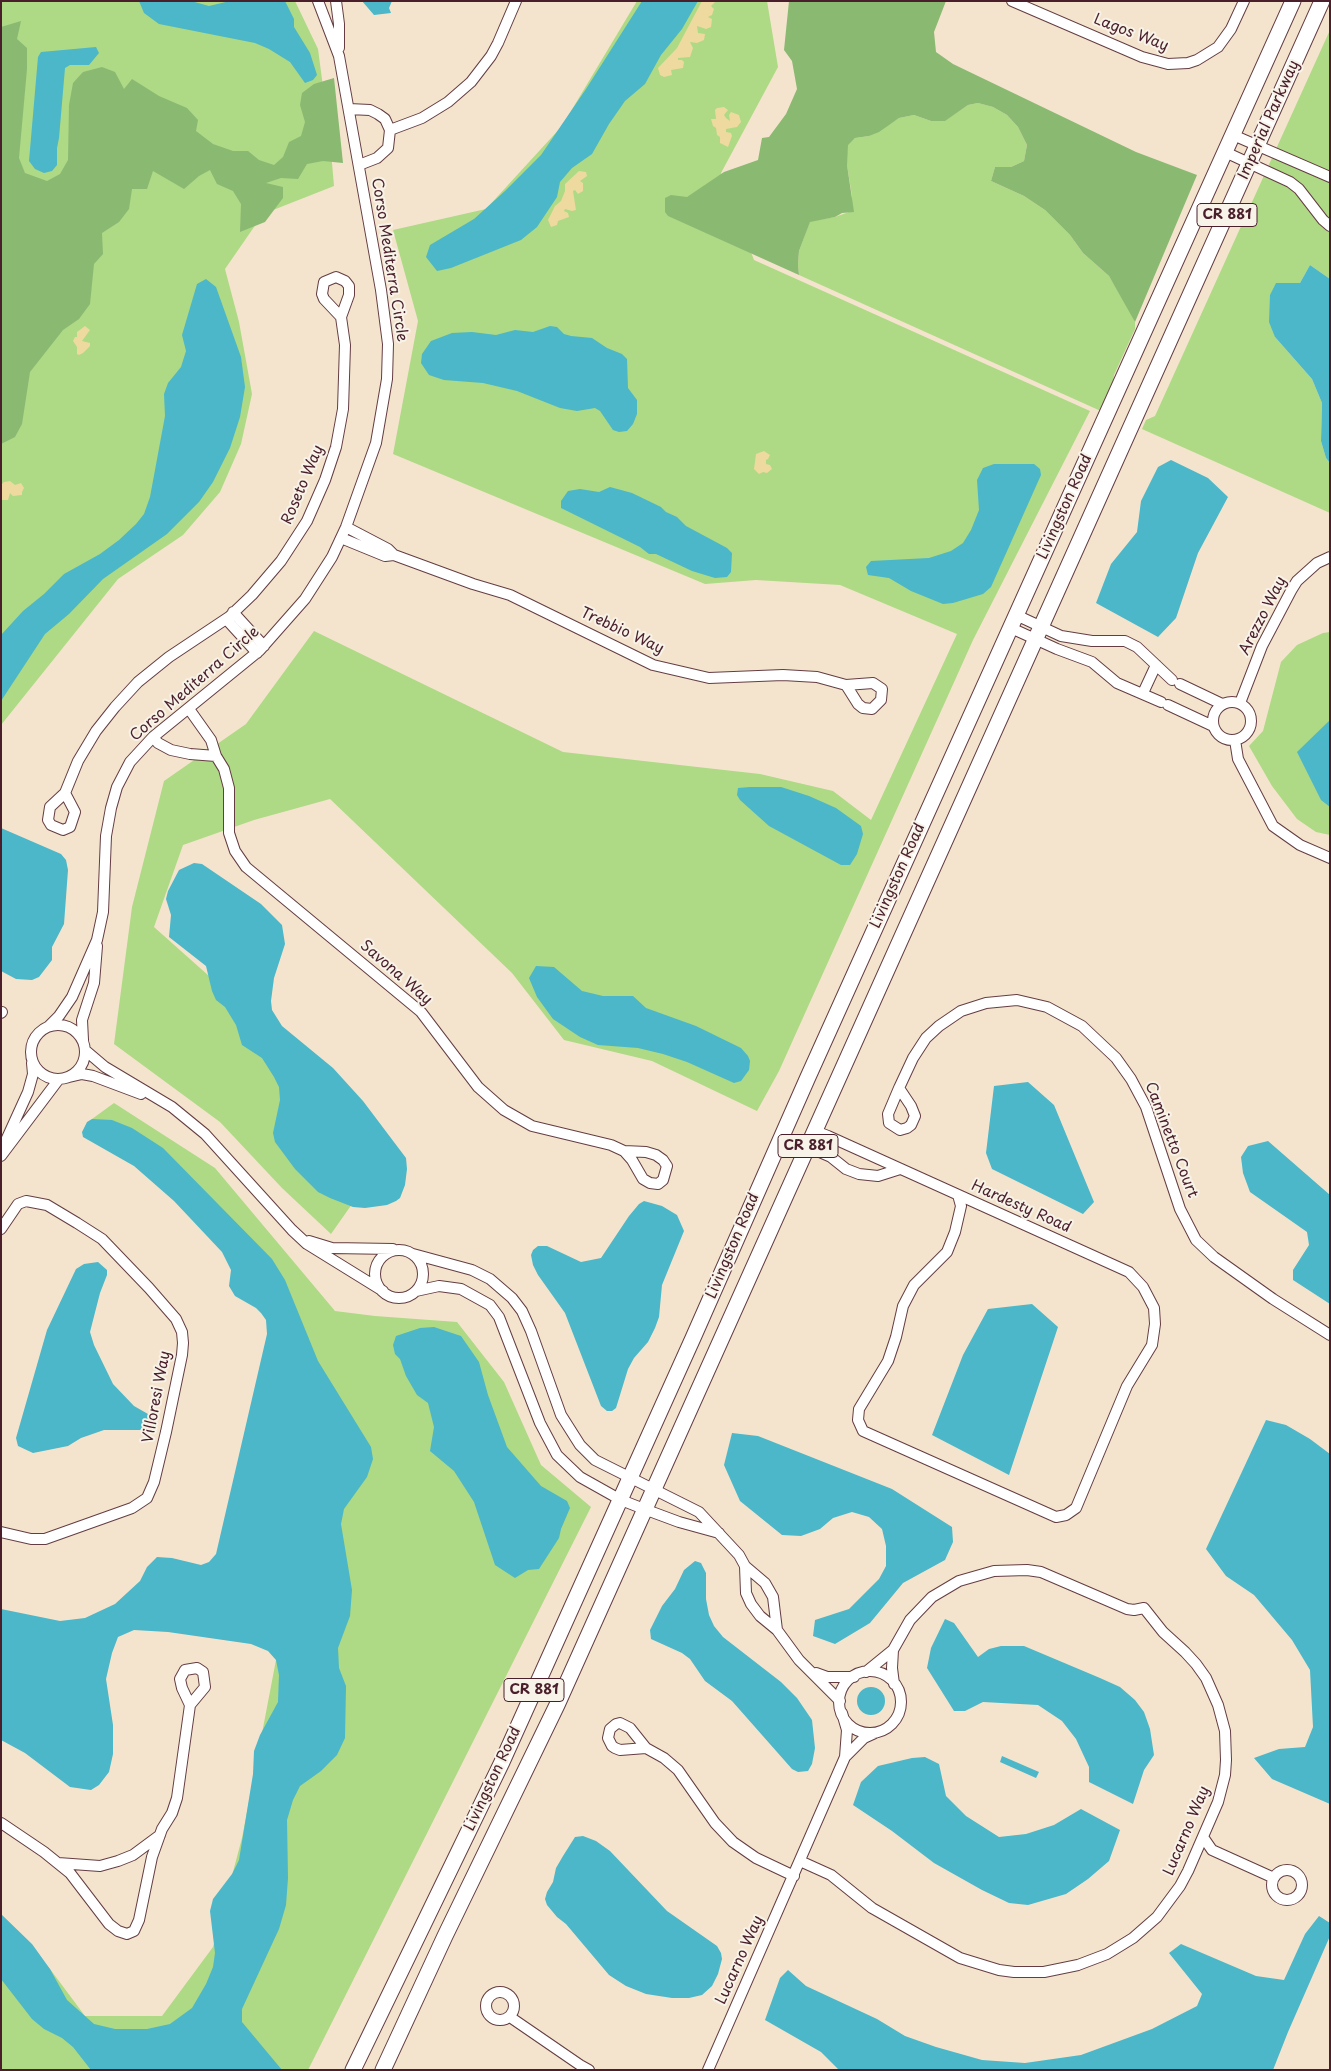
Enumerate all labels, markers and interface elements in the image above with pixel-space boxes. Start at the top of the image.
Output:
street label: Lagos Way [1091,10,1171,56]
street label: Imperial Parkway [1235,58,1303,182]
street label: Corso Mediterra Circle [367,177,411,343]
road number: CR 881 [1197,204,1257,226]
street label: Roseto Way [278,443,328,527]
street label: Livingston Road [1034,452,1096,562]
street label: Arezzo Way [1236,574,1290,658]
street label: Trebbio Way [577,604,667,658]
street label: Corso Mediterra Circle [127,623,263,745]
street label: Livingston Road [867,821,929,931]
street label: Savona Way [356,937,436,1009]
street label: Caminetto Court [1141,1079,1201,1201]
road number: CR 881 [778,1134,838,1158]
street label: Hardesty Road [968,1177,1074,1237]
street label: Livingston Road [703,1190,763,1302]
street label: Villoresi Way [139,1349,175,1445]
road number: CR 881 [504,1678,564,1702]
street label: Livingston Road [461,1724,525,1834]
street label: Lucarno Way [1160,1784,1214,1878]
street label: Lucarno Way [712,1913,768,2007]

